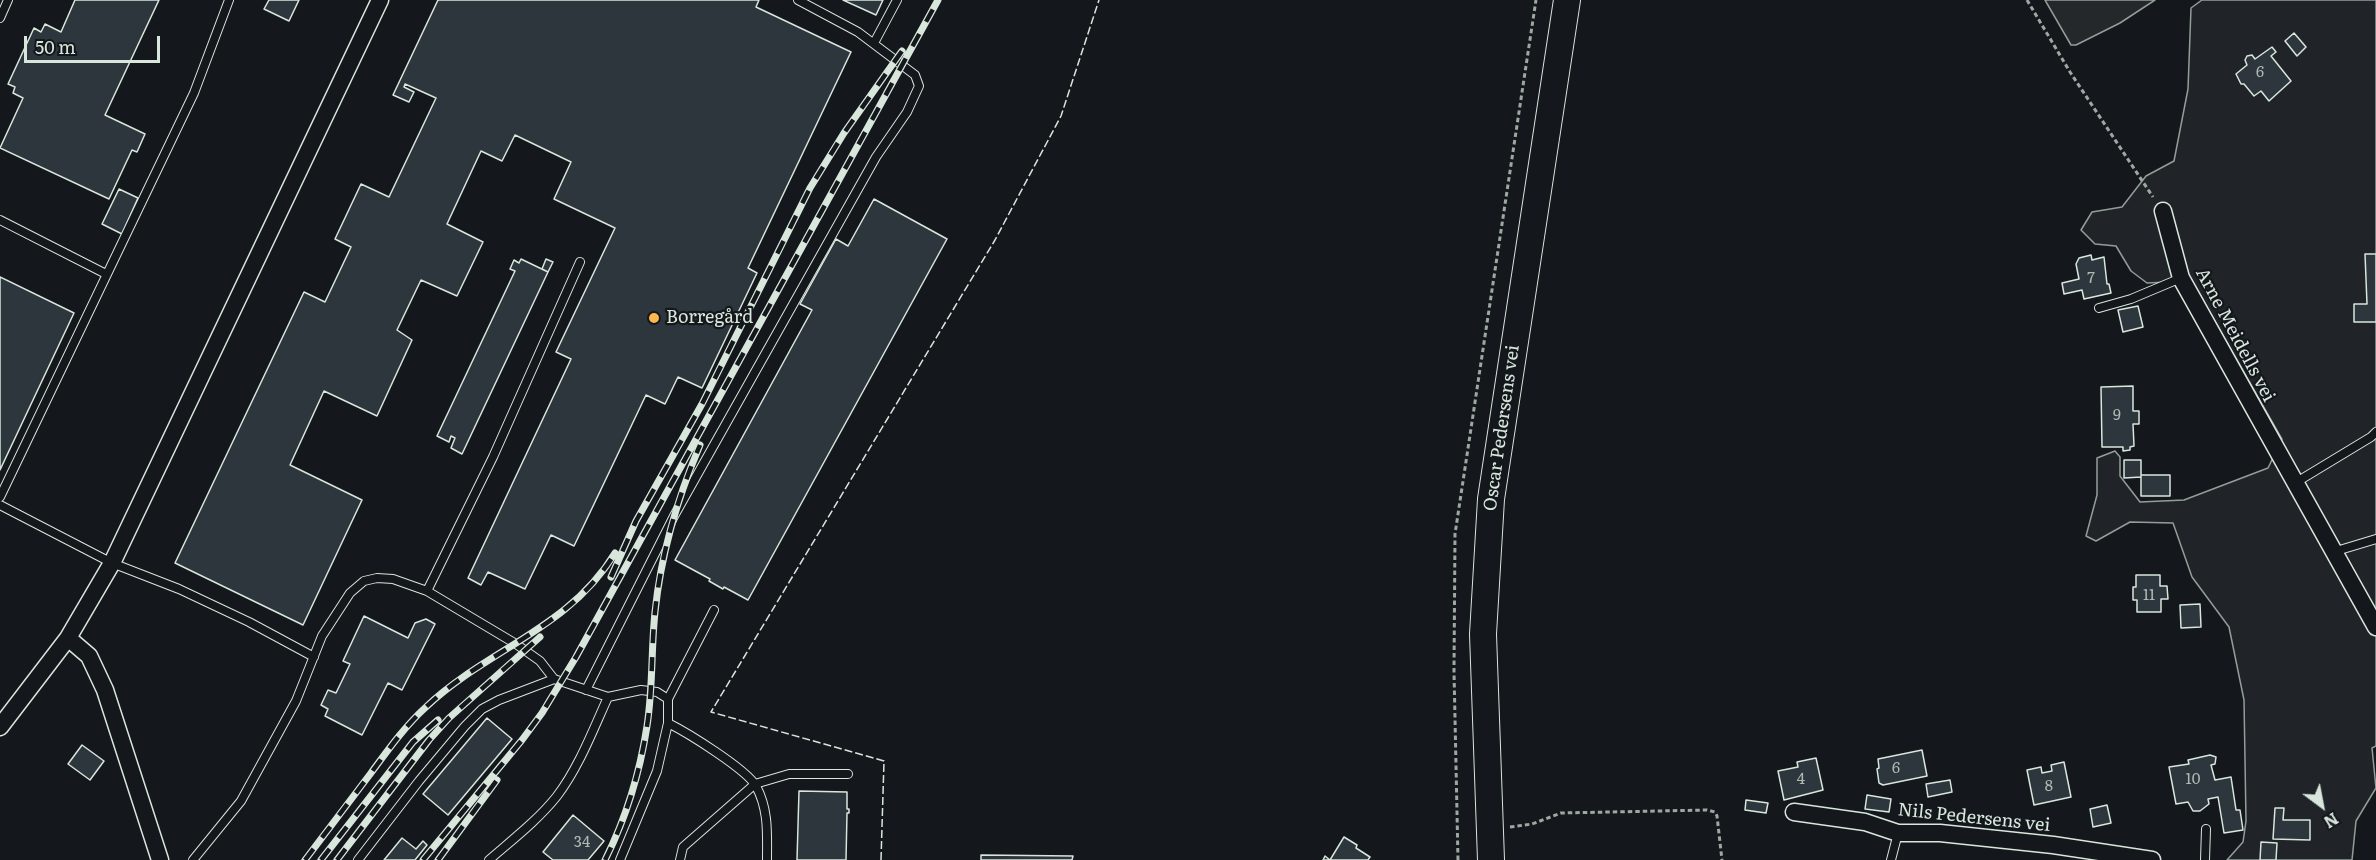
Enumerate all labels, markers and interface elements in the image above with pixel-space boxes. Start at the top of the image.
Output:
scale bar [27,24,164,62]
text: 50 m [35,33,76,60]
house number: 6 [2256,64,2264,82]
street label: Arne Meidells vei [2191,264,2279,406]
house number: 7 [2087,270,2095,288]
place label: Borregård [666,307,753,329]
marker: Borregård [647,311,661,325]
street label: Oscar Pedersens vei [1480,344,1524,512]
house number: 9 [2113,407,2121,425]
house number: 11 [2143,587,2155,605]
house number: 6 [1892,760,1900,778]
house number: 4 [1797,771,1805,789]
house number: 10 [2186,771,2200,789]
north arrow [2292,776,2352,836]
house number: 8 [2045,778,2053,796]
street label: Nils Pedersens vei [1897,799,2051,837]
text: N [2319,808,2344,835]
house number: 34 [574,834,590,852]

